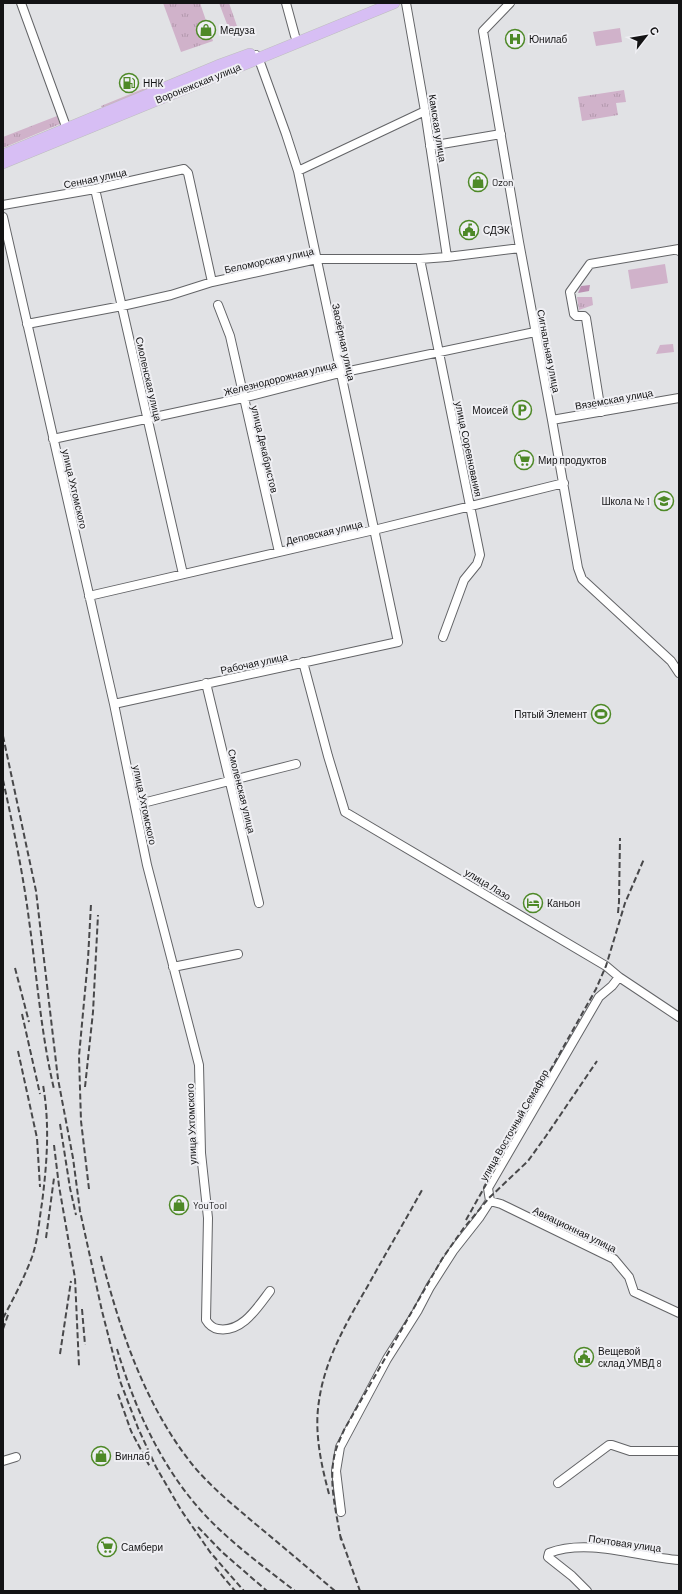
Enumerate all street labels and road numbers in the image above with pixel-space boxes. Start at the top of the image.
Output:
street label: Воронежская улица [154,60,243,106]
street label: Камская улица [427,93,449,163]
street label: Сенная улица [62,165,128,191]
street label: Беломорская улица [223,245,315,275]
street label: Заозёрная улица [330,302,358,382]
street label: Сигнальная улица [535,308,563,394]
street label: Смоленская улица [133,336,165,423]
street label: Железнодорожная улица [222,358,338,398]
street label: Вяземская улица [574,386,654,412]
street label: улица Соревнования [453,400,485,498]
street label: улица Декабристов [249,404,281,494]
street label: улица Ухтомского [60,448,90,530]
street label: Деповская улица [284,517,364,547]
street label: Рабочая улица [219,650,289,676]
street label: Смоленская улица [226,748,258,835]
street label: улица Ухтомского [131,764,159,846]
street label: улица Лазо [463,866,514,903]
street label: улица Восточный Семафор [477,1067,551,1183]
street label: улица Ухтомского [184,1083,198,1165]
street label: Авиационная улица [531,1204,619,1255]
street label: Почтовая улица [588,1532,663,1554]

